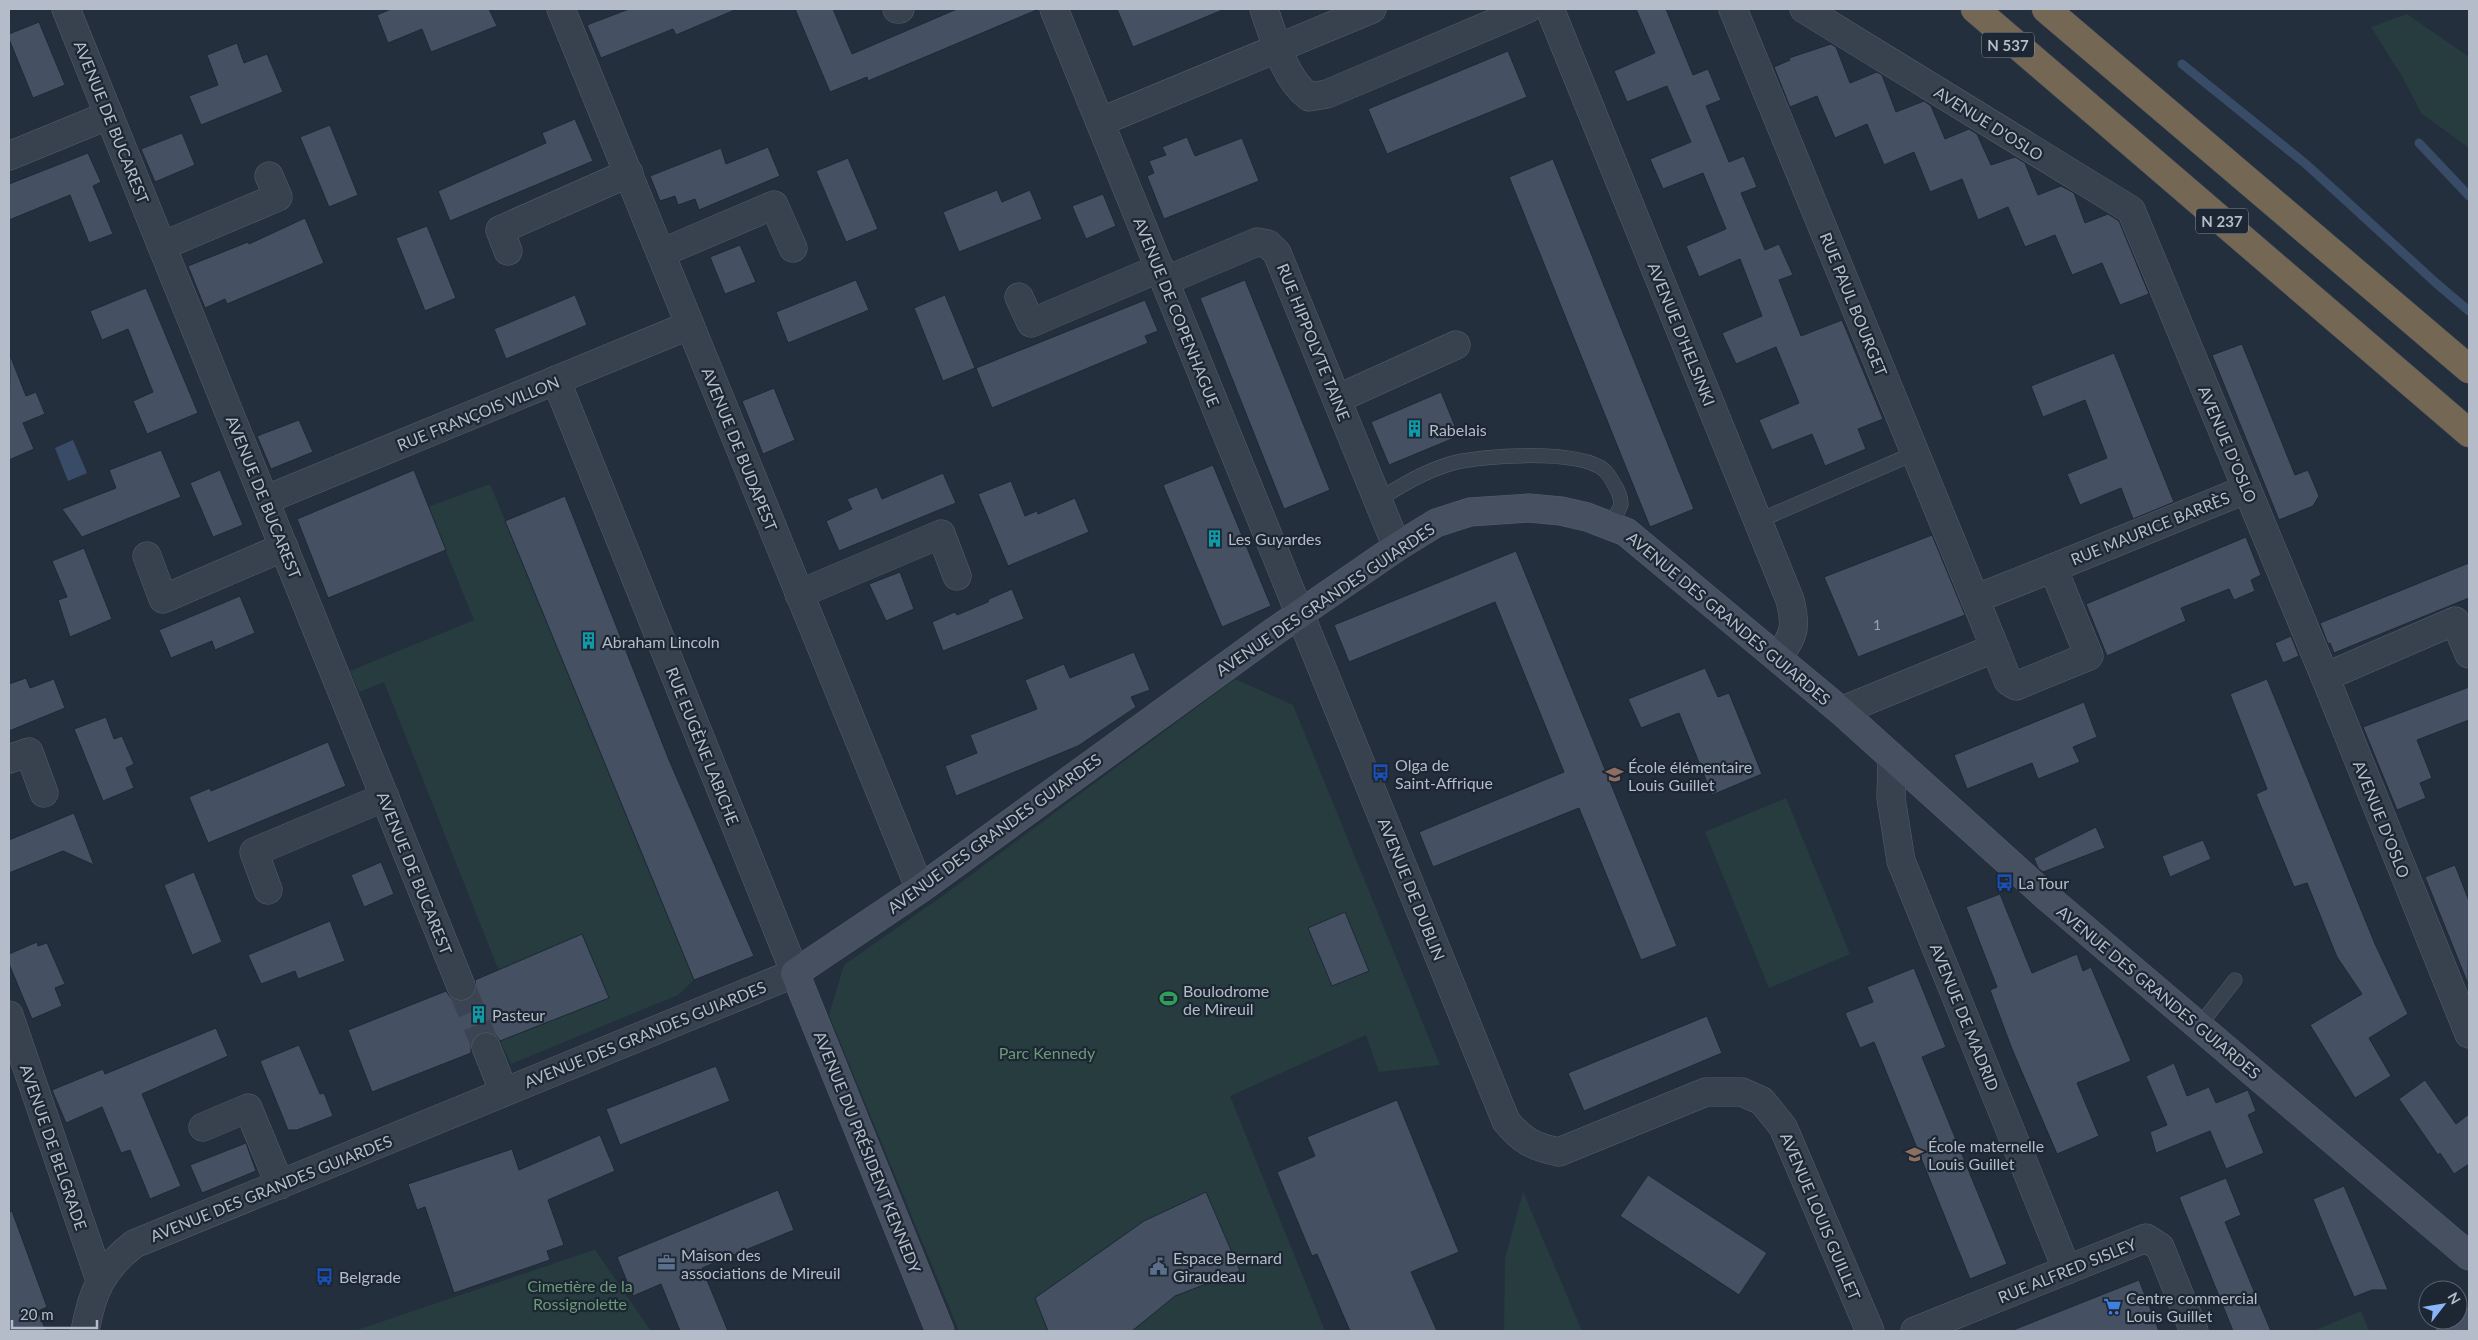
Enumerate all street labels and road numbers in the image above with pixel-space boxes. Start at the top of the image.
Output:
road number: N 537 [1982,32,2034,58]
street label: AVENUE DE BUCAREST [71,38,154,207]
street label: AVENUE D'OSLO [1931,82,2047,164]
road number: N 237 [2196,208,2248,234]
street label: AVENUE DE COPENHAGUE [1130,214,1224,410]
street label: RUE PAUL BOURGET [1816,229,1892,379]
street label: AVENUE D'HELSINKI [1645,260,1719,408]
street label: RUE HIPPOLYTE TAINE [1274,261,1354,423]
street label: AVENUE DE BUDAPEST [698,364,782,534]
street label: RUE FRANÇOIS VILLON [394,372,562,454]
street label: AVENUE D'OSLO [2195,383,2261,505]
street label: AVENUE DE BUCAREST [223,413,306,582]
street label: RUE MAURICE BARRÈS [2068,487,2232,569]
street label: AVENUE DES GRANDES GUIARDES [1212,519,1438,679]
street label: AVENUE DES GRANDES GUIARDES [1624,527,1834,709]
street label: RUE EUGÈNE LABICHE [663,664,743,828]
street label: AVENUE DES GRANDES GUIARDES [883,749,1105,917]
street label: AVENUE D'OSLO [2350,758,2414,881]
street label: AVENUE DE BUCAREST [374,789,457,958]
street label: AVENUE DE DUBLIN [1375,815,1449,963]
street label: AVENUE DES GRANDES GUIARDES [2054,901,2264,1083]
street label: AVENUE DE MADRID [1927,940,2003,1094]
street label: AVENUE DES GRANDES GUIARDES [521,977,769,1091]
street label: AVENUE DU PRÉSIDENT KENNEDY [811,1028,925,1276]
street label: AVENUE DE BELGRADE [17,1062,91,1232]
street label: AVENUE LOUIS GUILLET [1777,1129,1865,1303]
street label: AVENUE DES GRANDES GUIARDES [147,1131,395,1245]
street label: RUE ALFRED SISLEY [1995,1234,2139,1306]

